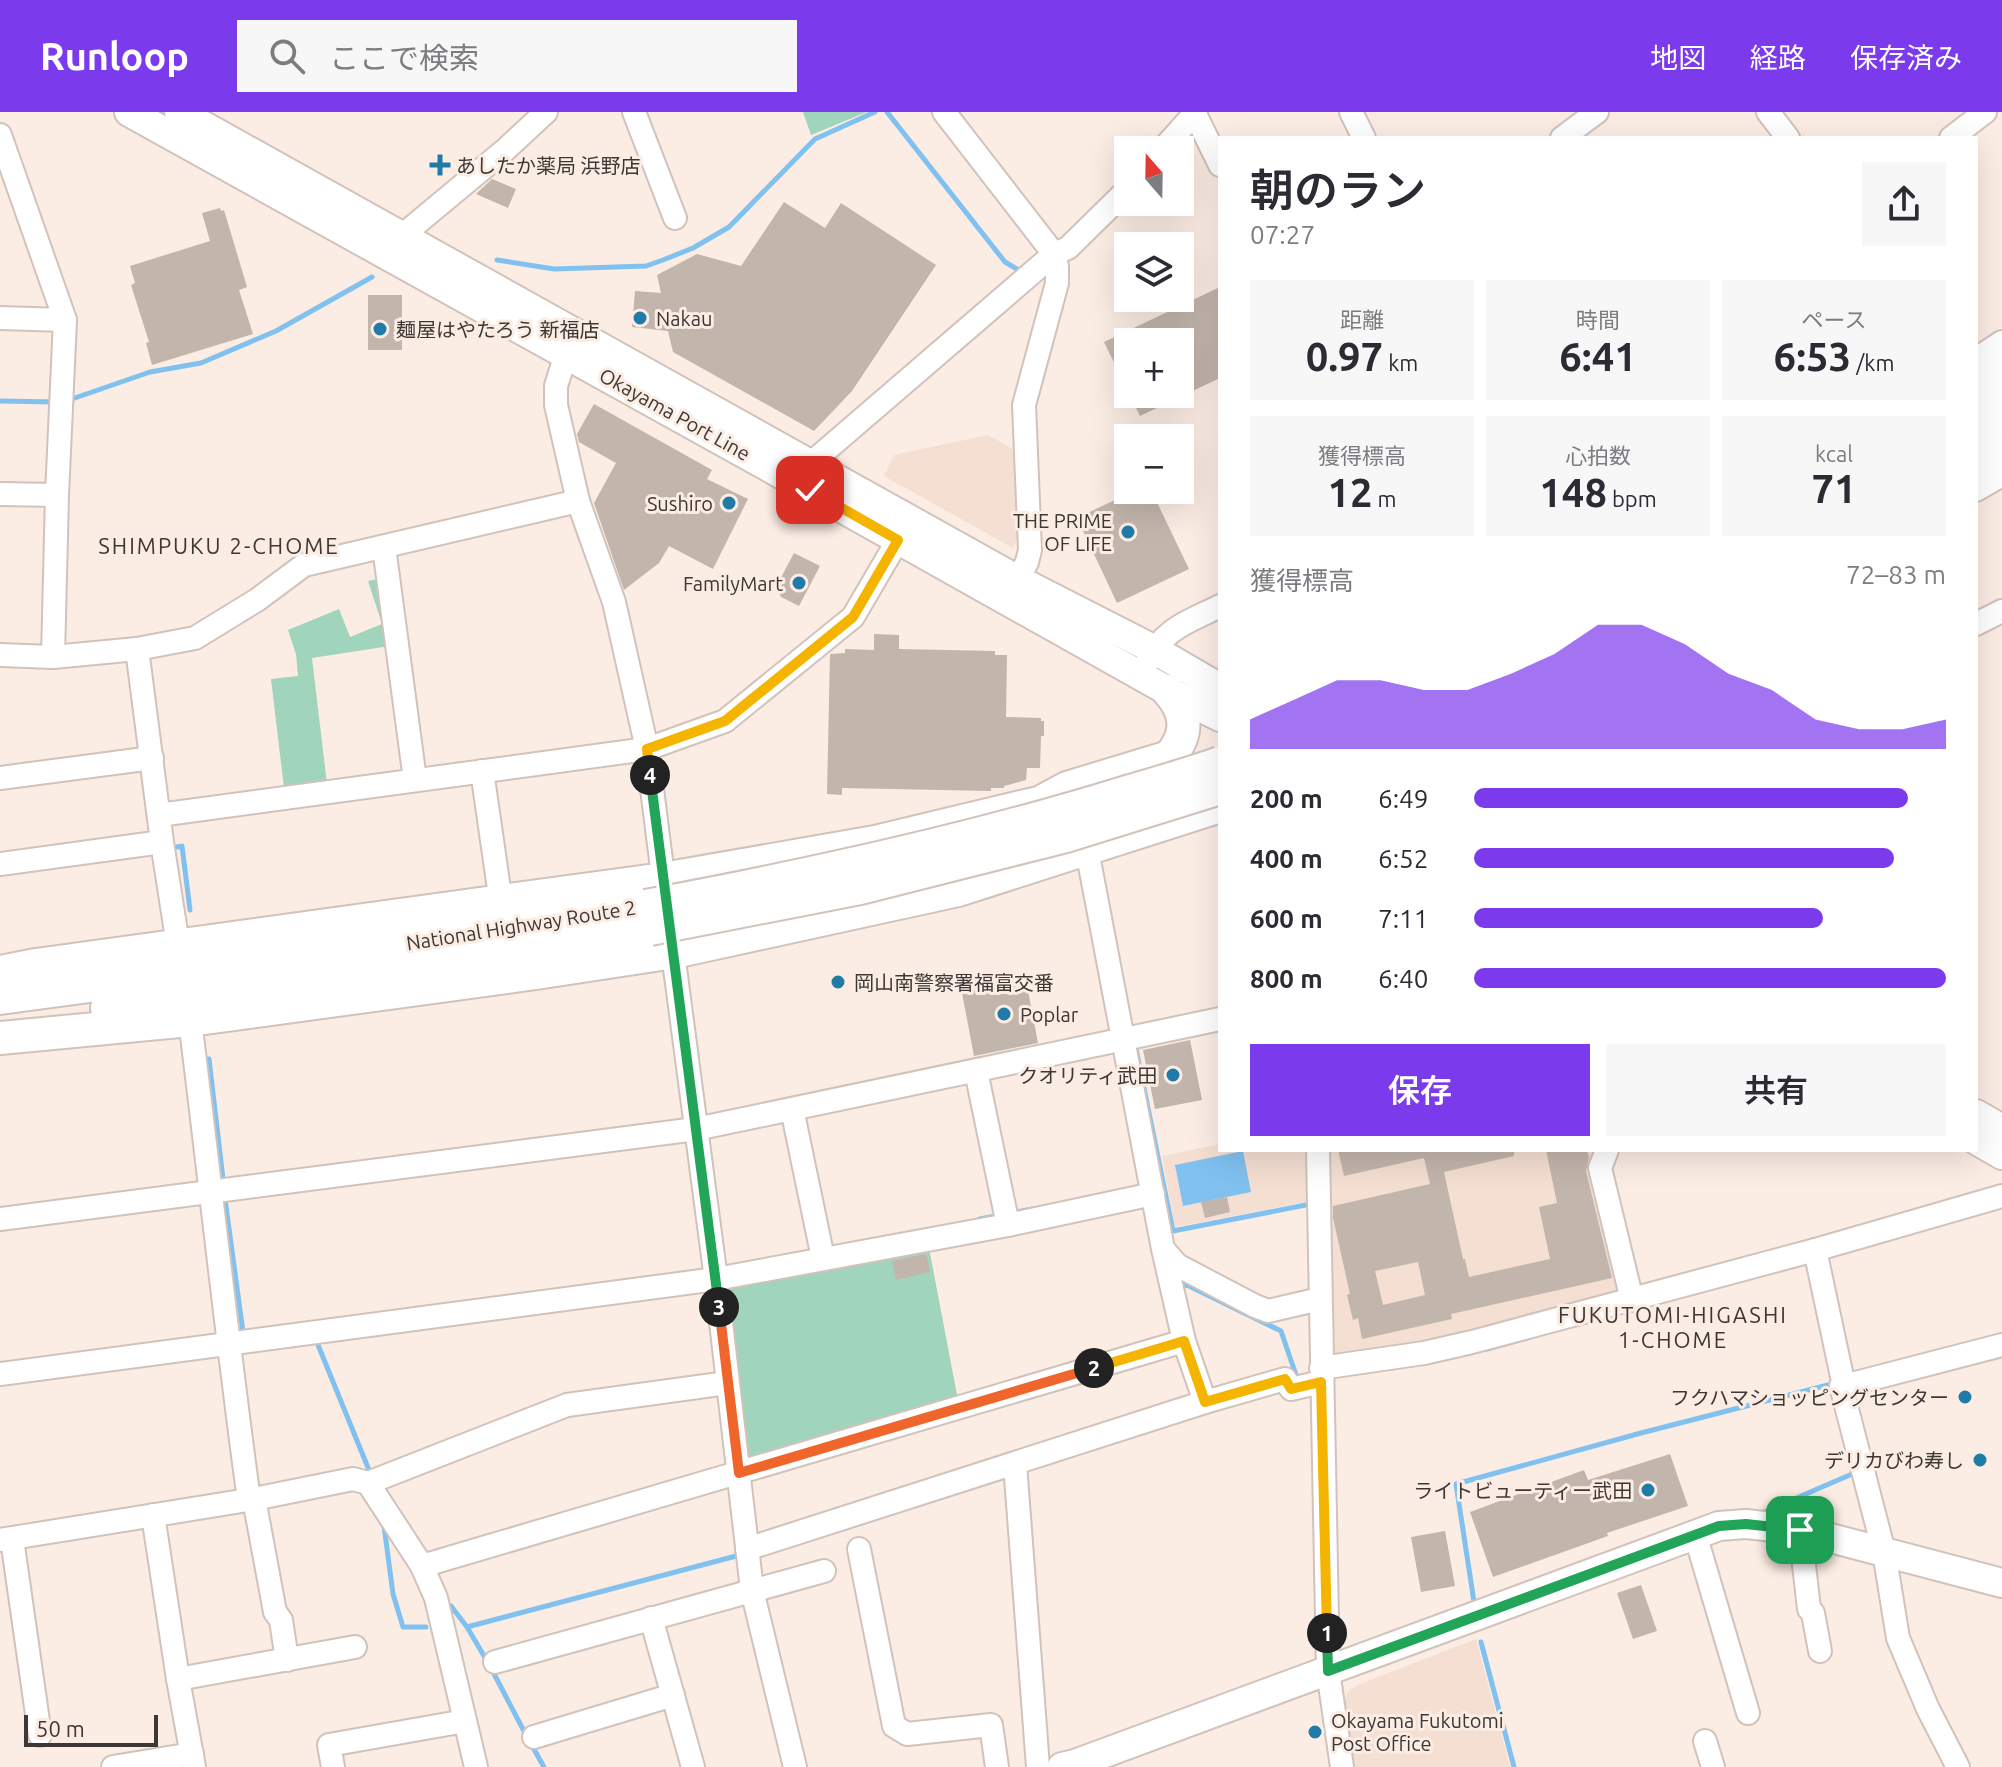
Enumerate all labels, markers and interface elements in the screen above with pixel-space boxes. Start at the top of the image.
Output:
search box [237,20,797,92]
icon: search [265,34,309,78]
text: Runloop [40,35,189,77]
text: ここで検索 [329,41,479,75]
text: 地図 [1650,42,1706,73]
text: 経路 [1750,42,1806,73]
text: 保存済み [1850,42,1962,73]
north arrow [1114,136,1194,216]
map controls [1114,136,1194,504]
place label: あしたか薬局 浜野店 [456,154,641,177]
marker: あしたか薬局 浜野店 [431,156,449,174]
button: share [1862,162,1946,246]
text: 朝のラン [1250,165,1426,214]
text: 07:27 [1250,220,1315,249]
button: layers [1114,232,1194,312]
place label: Nakau [656,307,712,330]
text: 距離 [1340,307,1384,332]
text: 時間 [1576,307,1620,332]
text: ペース [1802,307,1866,332]
marker: Nakau [631,309,649,327]
place label: 麺屋はやたろう 新福店 [396,318,599,341]
marker: 麺屋はやたろう 新福店 [371,320,389,338]
button: + [1114,328,1194,408]
text: 0.97 [1306,334,1383,379]
text: 6:41 [1559,334,1637,379]
text: 6:53 [1774,334,1851,379]
text: km [1383,350,1418,375]
text: /km [1851,350,1894,375]
street label: Okayama Port Line [596,363,754,465]
button: − [1114,424,1194,504]
text: kcal [1815,441,1853,466]
text: 獲得標高 [1318,443,1406,468]
text: 心拍数 [1565,443,1631,468]
pin [776,456,844,524]
text: 71 [1811,466,1857,511]
icon: check [788,468,832,512]
text: 12 [1327,470,1373,515]
text: 148 [1539,470,1607,515]
text: m [1373,486,1397,511]
text: bpm [1607,486,1657,511]
place label: Sushiro [647,492,713,515]
marker: Sushiro [720,494,738,512]
place label: THE PRIME OF LIFE [1013,509,1112,555]
marker: THE PRIME OF LIFE [1119,523,1137,541]
district label: SHIMPUKU 2-CHOME [98,533,340,558]
text: 72–83 m [1846,560,1946,589]
text: 獲得標高 [1250,566,1354,595]
place label: FamilyMart [683,572,783,595]
marker: FamilyMart [790,574,808,592]
pin: 4 [630,755,670,795]
text: 4 [644,762,656,787]
text: 200 m [1250,784,1323,813]
text: 6:49 [1378,784,1428,813]
text: 400 m [1250,844,1323,873]
text: 6:52 [1378,844,1428,873]
street label: National Highway Route 2 [404,895,638,955]
text: 600 m [1250,904,1323,933]
text: 7:11 [1378,904,1428,933]
text: 800 m [1250,964,1323,993]
text: 6:40 [1378,964,1428,993]
place label: 岡山南警察署福富交番 [854,971,1054,994]
marker: 岡山南警察署福富交番 [829,973,847,991]
place label: Poplar [1020,1003,1079,1026]
marker: Poplar [995,1005,1013,1023]
button: 保存 [1250,1044,1590,1136]
button: 共有 [1606,1044,1946,1136]
place label: クオリティ武田 [1018,1064,1157,1087]
marker: クオリティ武田 [1164,1066,1182,1084]
pin: 3 [699,1287,739,1327]
text: 3 [713,1294,725,1319]
district label: FUKUTOMI-HIGASHI 1-CHOME [1558,1302,1788,1352]
pin: 2 [1074,1348,1114,1388]
text: 2 [1088,1355,1100,1380]
place label: フクハマショッピングセンター [1670,1386,1949,1409]
marker: フクハマショッピングセンター [1956,1388,1974,1406]
place label: デリカびわ寿し [1824,1449,1964,1472]
marker: デリカびわ寿し [1971,1451,1989,1469]
place label: ライトビューティー武田 [1413,1479,1632,1502]
marker: ライトビューティー武田 [1639,1481,1657,1499]
pin [1766,1496,1834,1564]
icon: arrive [1778,1508,1822,1552]
pin: 1 [1307,1613,1347,1653]
text: 1 [1321,1620,1333,1645]
place label: Okayama Fukutomi Post Office [1331,1709,1504,1755]
scale bar [24,1711,158,1747]
text: 50 m [36,1716,85,1741]
marker: Okayama Fukutomi Post Office [1306,1723,1324,1741]

